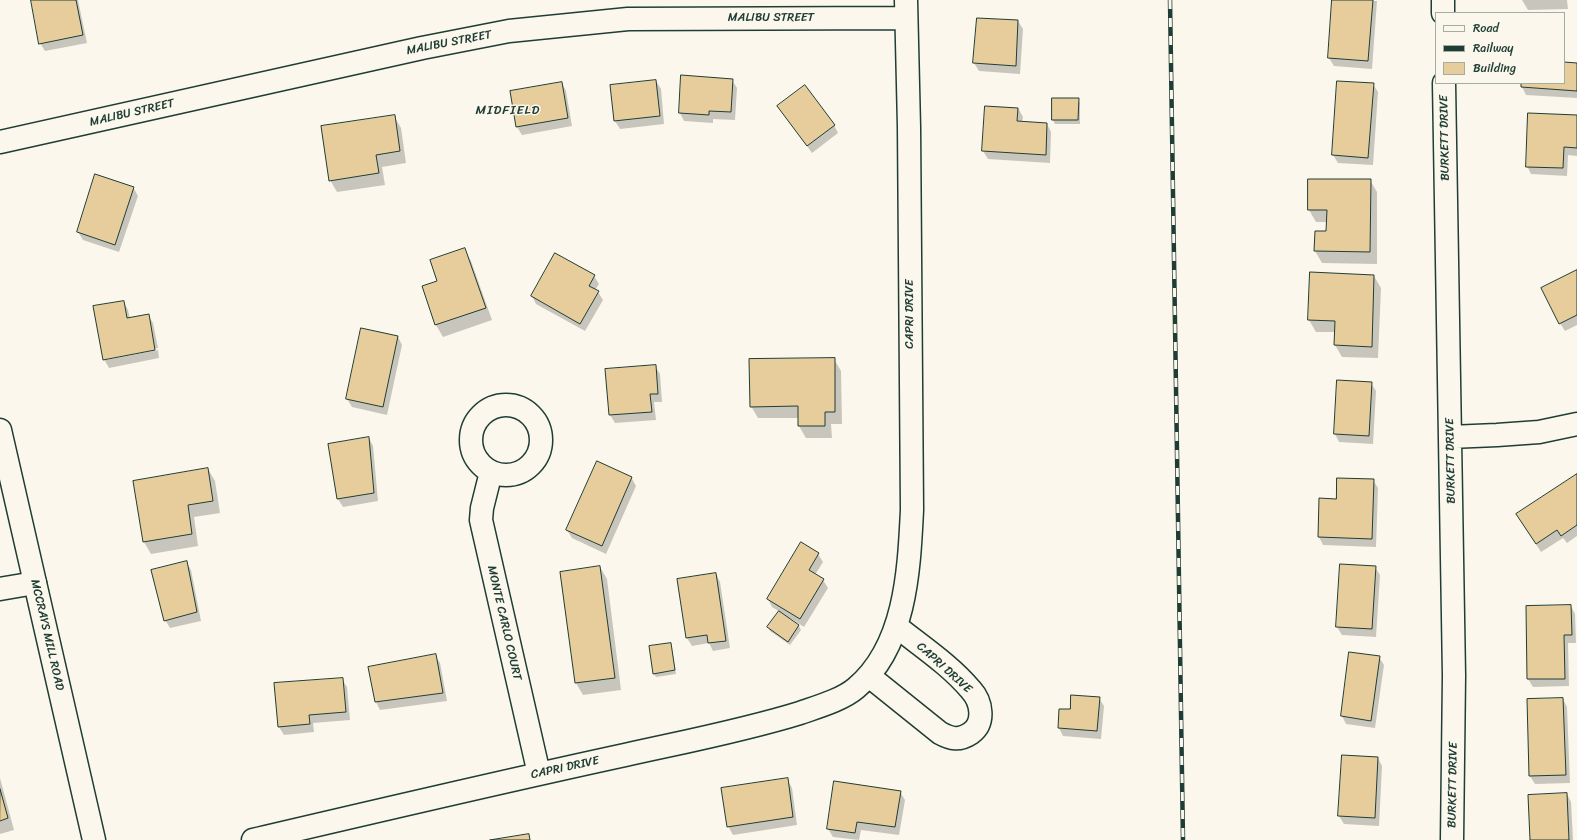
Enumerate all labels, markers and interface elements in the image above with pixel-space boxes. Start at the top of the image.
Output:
street label: MALIBU STREET [728,11,814,25]
legend [1435,12,1565,84]
text: Road [1473,17,1499,39]
street label: MALIBU STREET [405,28,493,58]
text: Railway [1473,37,1514,59]
text: Building [1473,57,1516,79]
street label: BURKETT DRIVE [1437,95,1453,181]
street label: MALIBU STREET [88,96,176,130]
district label: MIDFIELD [476,103,540,119]
street label: CAPRI DRIVE [903,279,917,349]
street label: BURKETT DRIVE [1443,418,1459,504]
street label: MONTE CARLO COURT [484,564,524,682]
street label: MCCRAYS MILL ROAD [27,578,67,692]
street label: CAPRI DRIVE [913,639,975,697]
street label: BURKETT DRIVE [1445,742,1461,828]
street label: CAPRI DRIVE [530,754,600,782]

